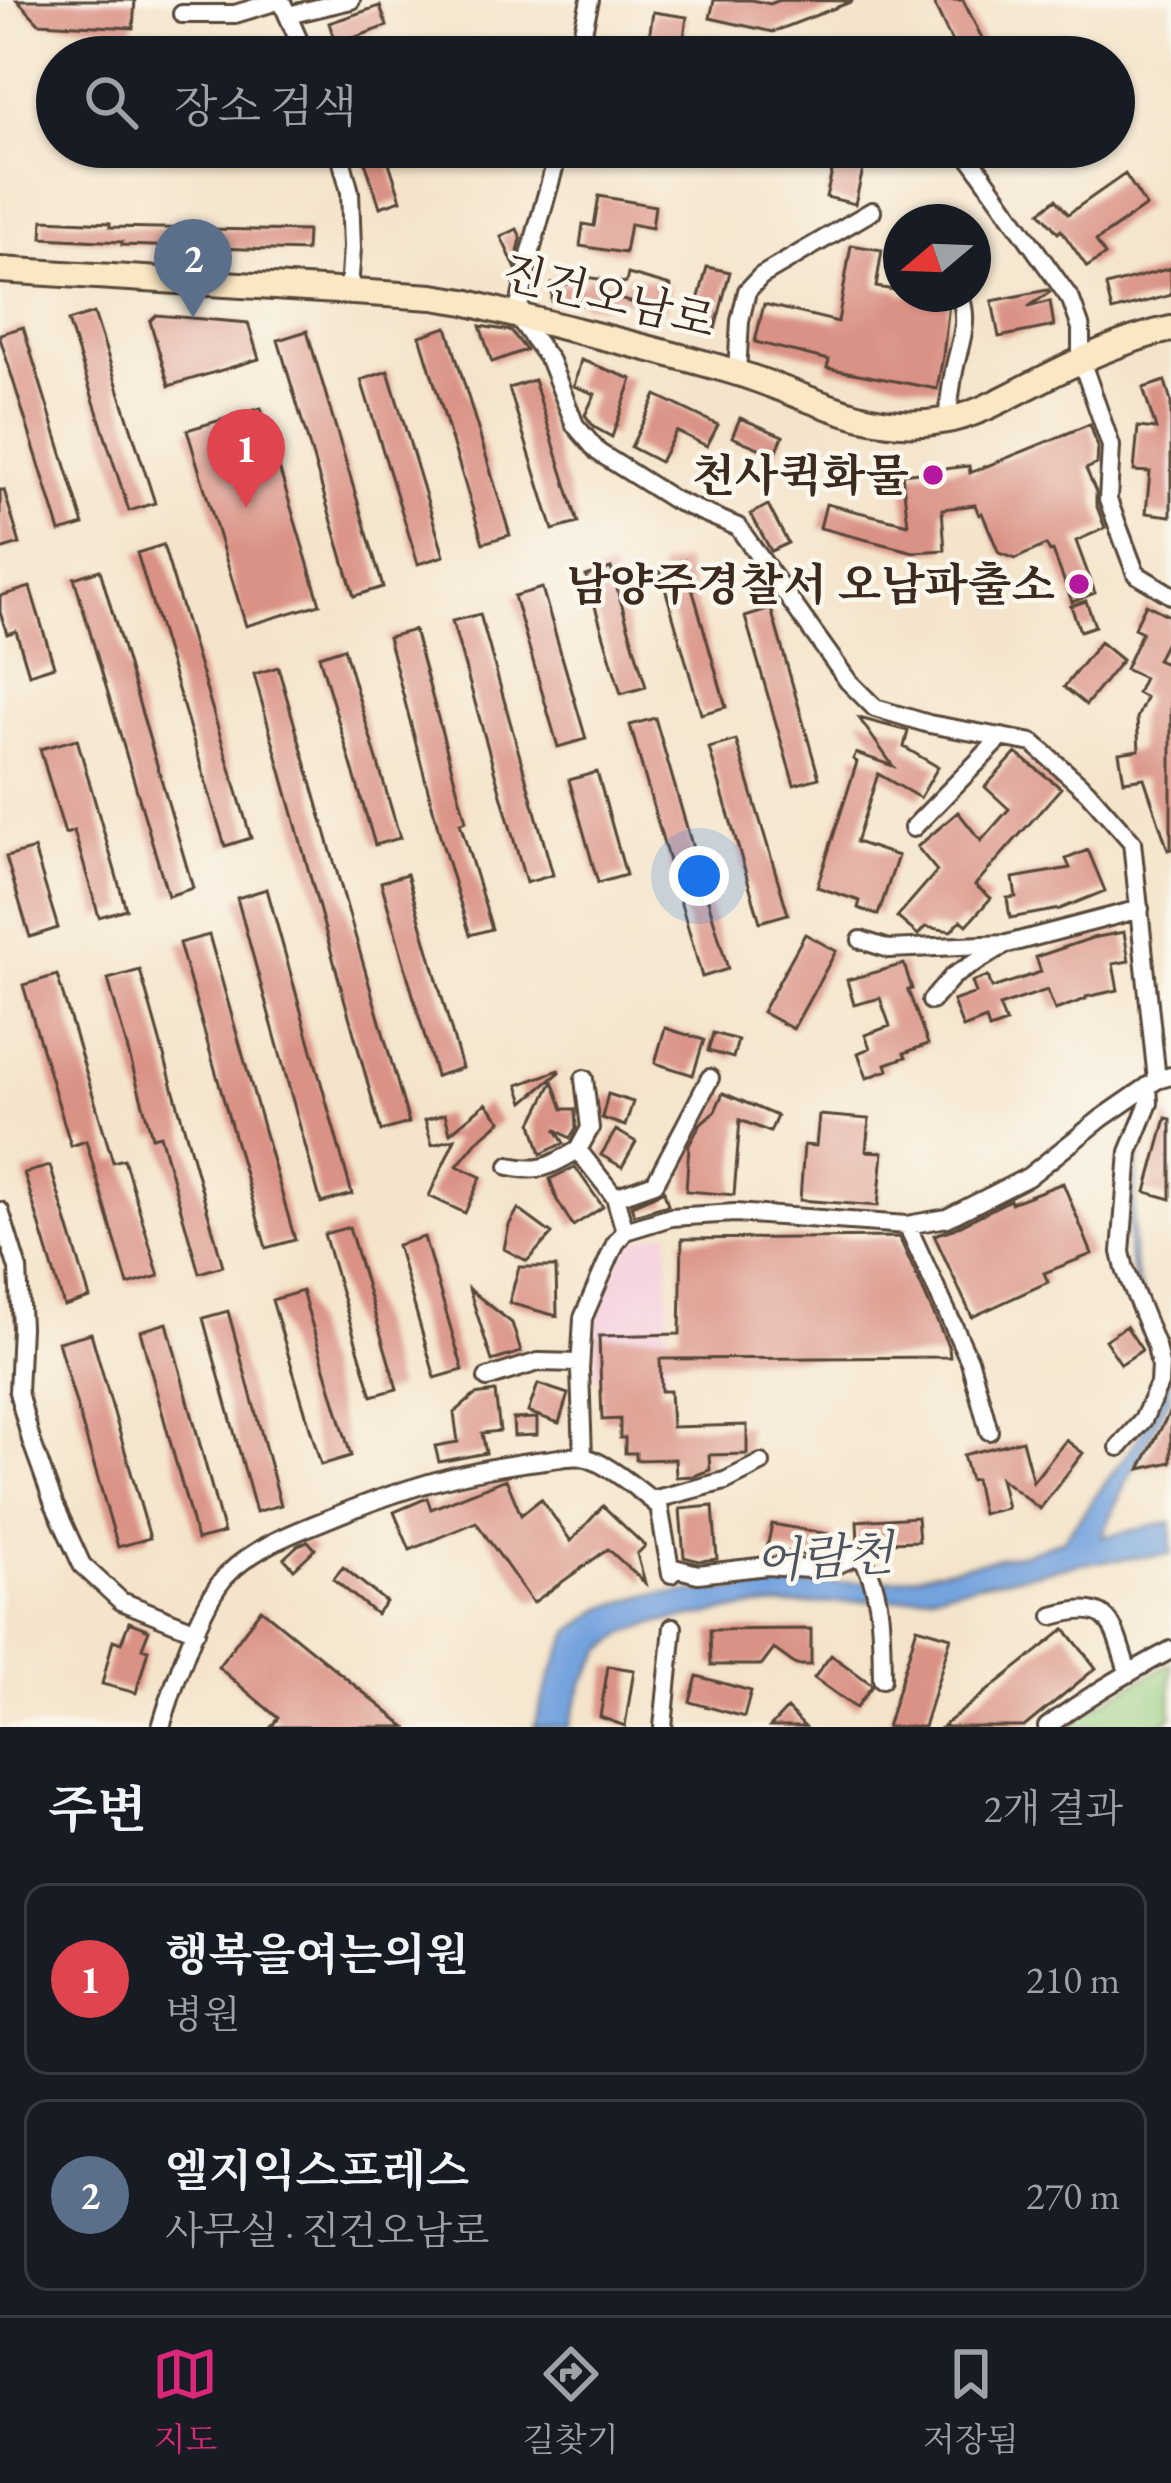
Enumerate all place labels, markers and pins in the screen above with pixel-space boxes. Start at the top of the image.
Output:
pin: 2 [154,219,232,318]
pin: 1 [207,409,285,508]
place label: 천사퀵화물 [692,446,909,504]
marker: 천사퀵화물 [920,462,946,488]
place label: 남양주경찰서 오남파출소 [566,555,1055,613]
marker: 남양주경찰서 오남파출소 [1066,571,1092,597]

